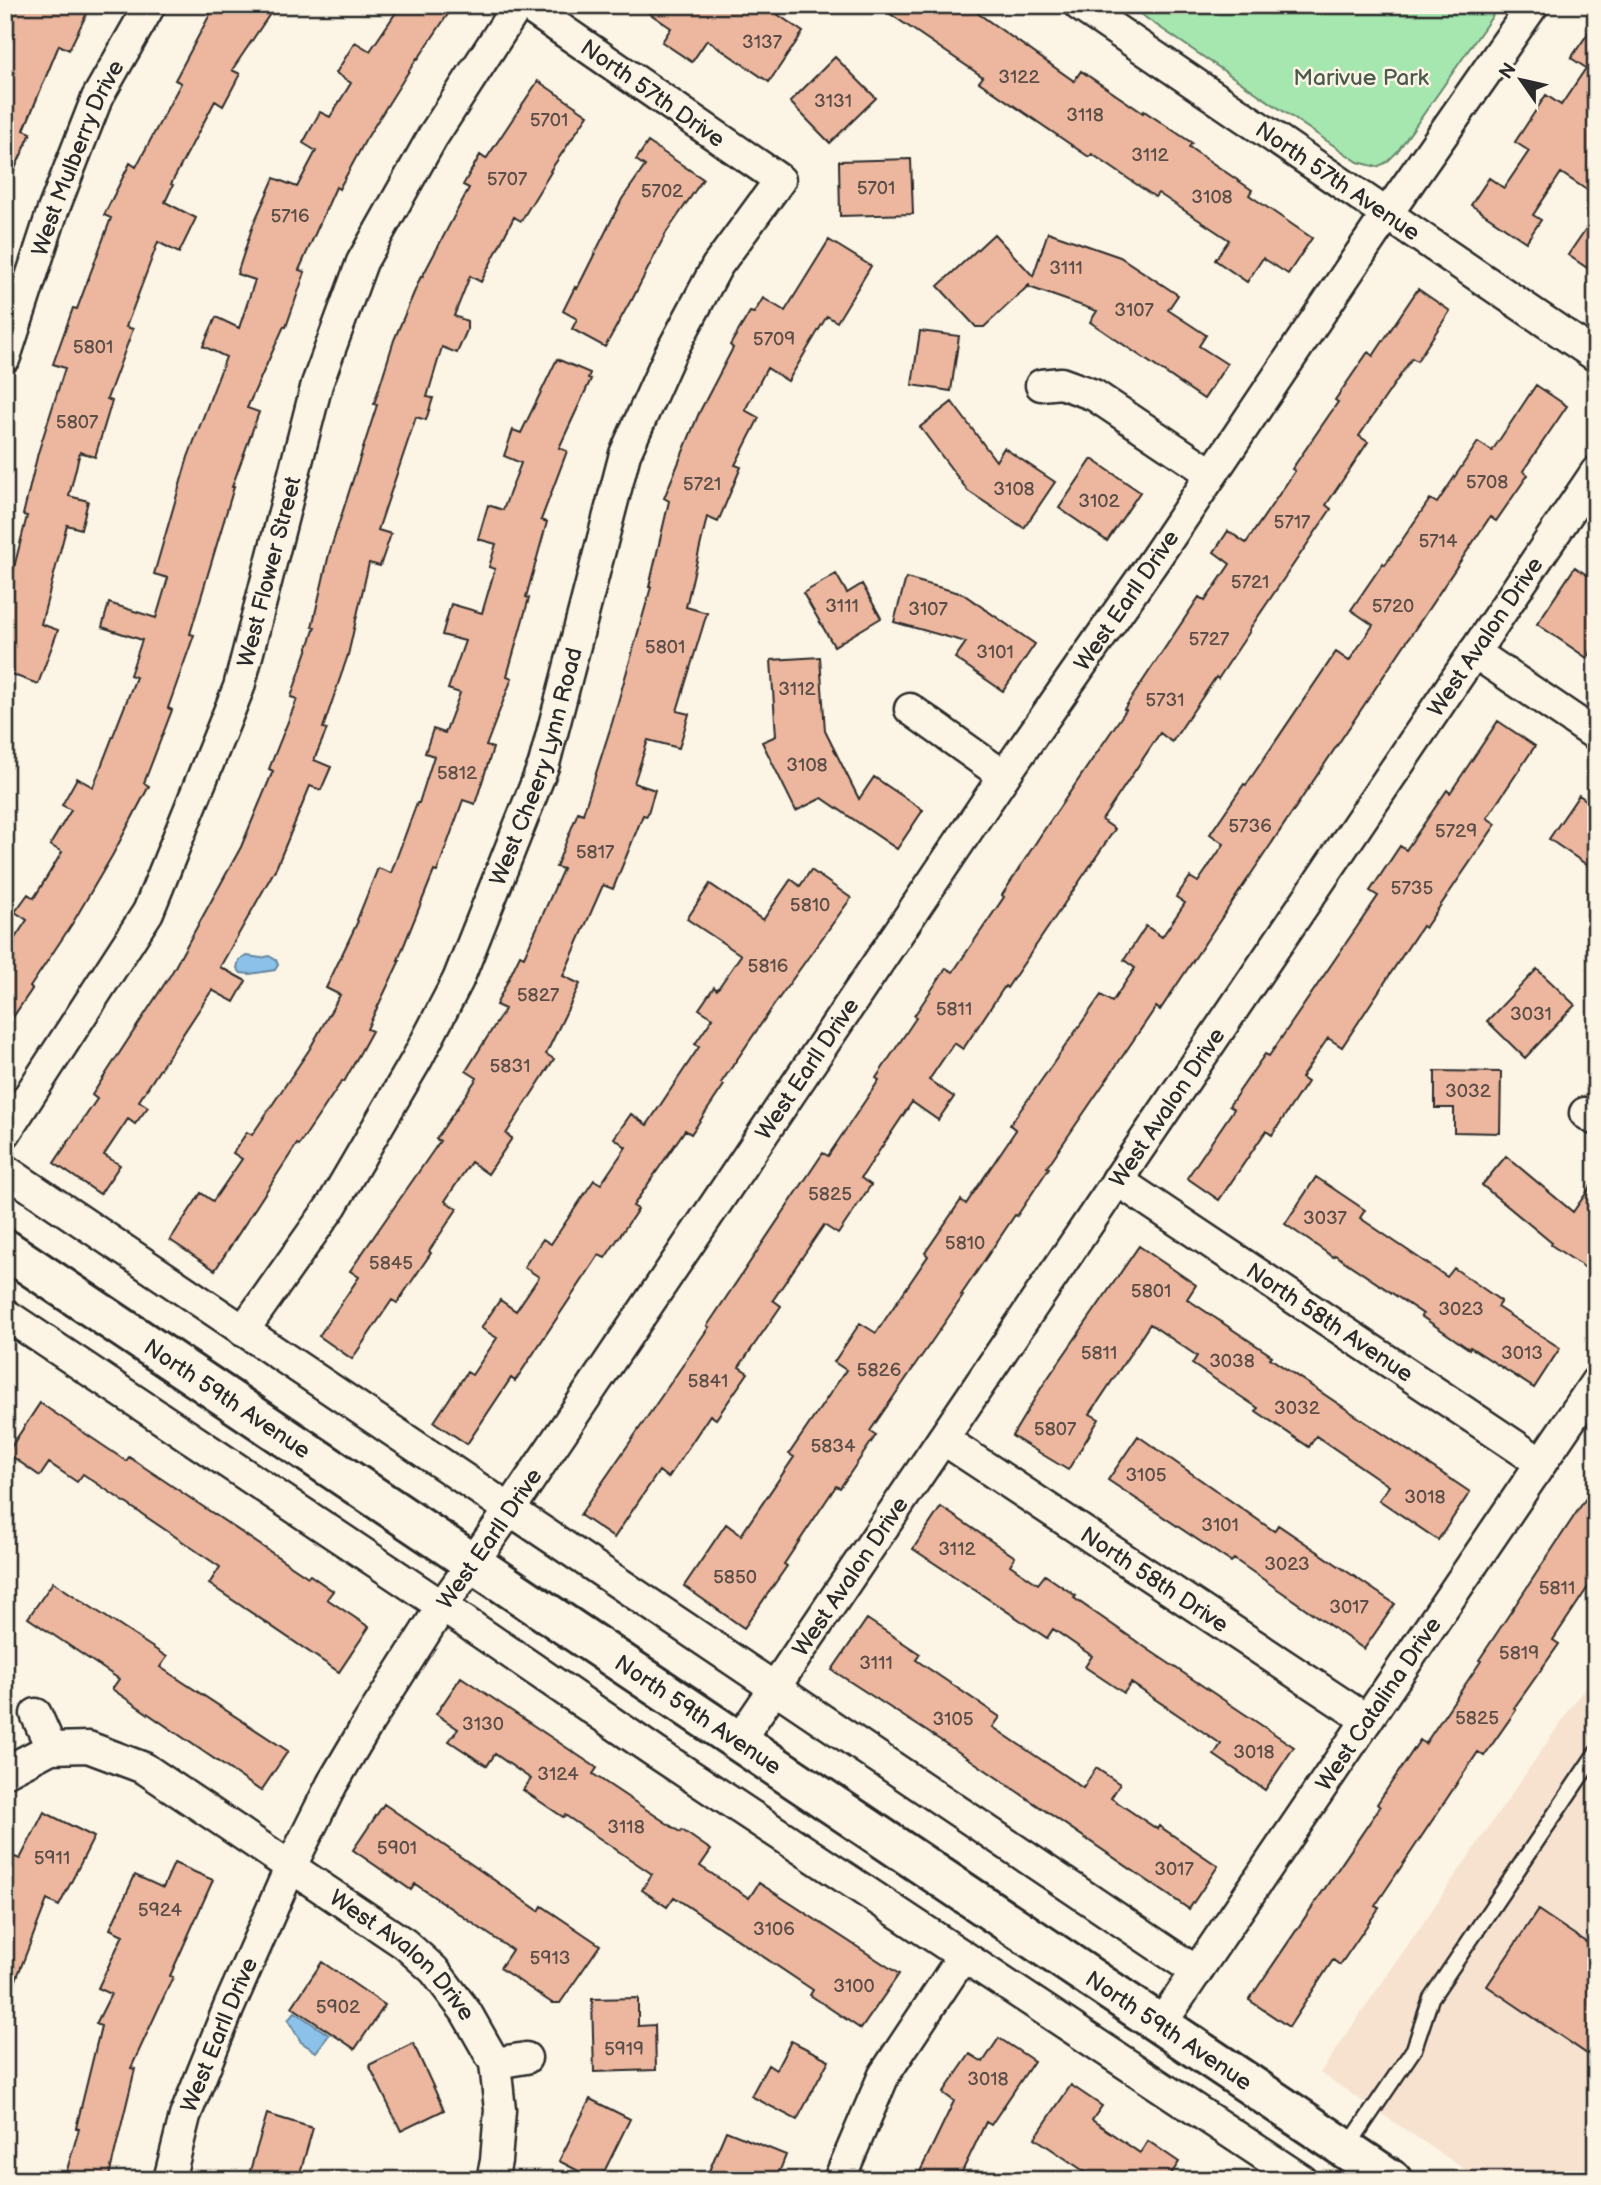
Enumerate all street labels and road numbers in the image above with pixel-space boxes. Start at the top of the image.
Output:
street label: North 57th Drive [575,34,730,154]
street label: West Mulberry Drive [26,55,131,260]
street label: North 57th Avenue [1250,116,1425,247]
street label: West Flower Street [232,474,308,670]
street label: West Earll Drive [1068,525,1185,677]
street label: West Avalon Drive [1422,552,1549,722]
street label: West Cheery Lynn Road [484,645,589,890]
street label: West Earll Drive [750,993,865,1145]
street label: West Avalon Drive [1104,1023,1231,1193]
street label: North 58th Avenue [1241,1257,1418,1389]
street label: North 59th Avenue [138,1333,316,1465]
street label: West Earll Drive [431,1463,549,1615]
street label: West Avalon Drive [787,1492,915,1662]
street label: North 58th Drive [1075,1521,1233,1639]
street label: West Catalina Drive [1310,1612,1448,1796]
street label: North 59th Avenue [609,1649,786,1781]
street label: West Avalon Drive [324,1884,481,2026]
street label: West Earll Drive [175,1953,264,2117]
street label: North 59th Avenue [1080,1965,1257,2097]

